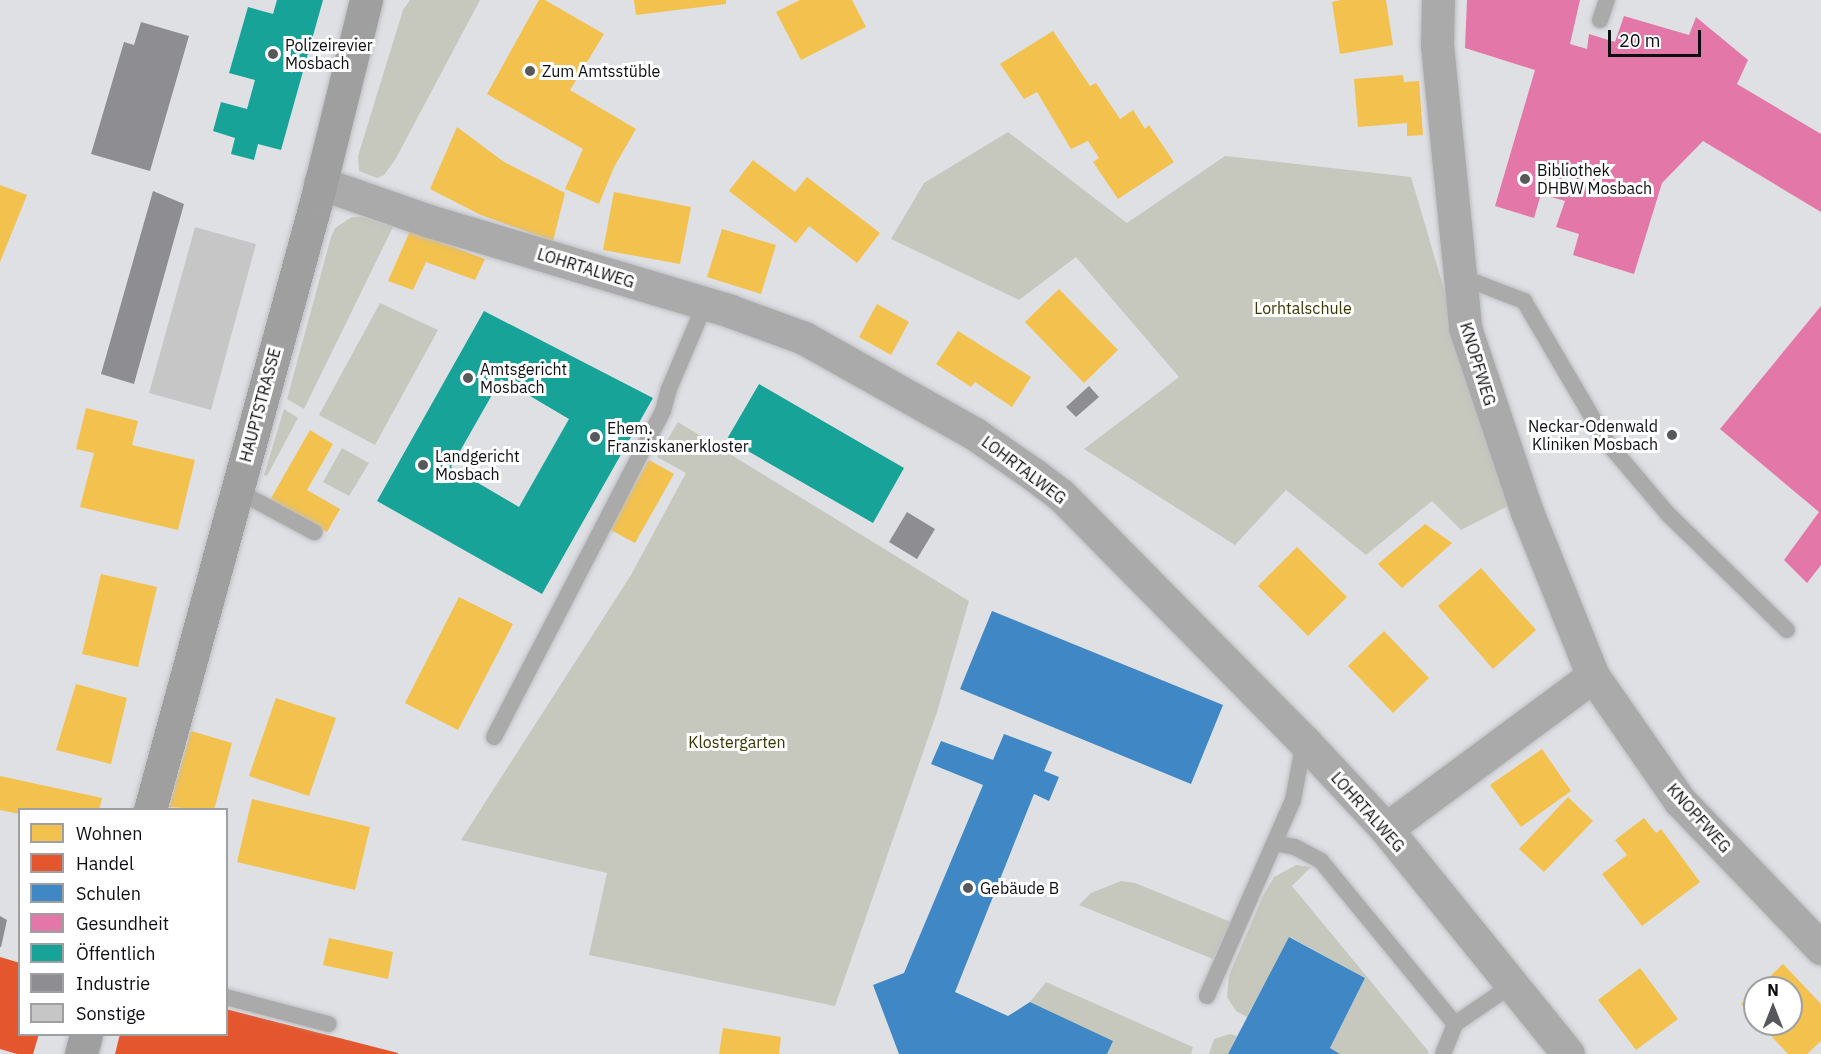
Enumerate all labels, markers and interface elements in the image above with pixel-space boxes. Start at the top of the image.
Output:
scale bar [1611,18,1704,56]
text: 20 m [1619,29,1661,52]
place label: Polizeirevier Mosbach [285,35,373,73]
marker: Polizeirevier Mosbach [266,47,280,61]
place label: Zum Amtsstüble [542,61,660,81]
marker: Zum Amtsstüble [523,64,537,78]
place label: Bibliothek DHBW Mosbach [1537,160,1652,198]
marker: Bibliothek DHBW Mosbach [1518,172,1532,186]
street label: LOHRTALWEG [535,244,637,292]
park label: Lorhtalschule [1254,298,1352,318]
street label: KNOPFWEG [1456,320,1500,408]
street label: HAUPTSTRASSE [236,346,284,464]
place label: Amtsgericht Mosbach [480,359,567,397]
marker: Amtsgericht Mosbach [461,371,475,385]
place label: Neckar-Odenwald Kliniken Mosbach [1528,416,1658,454]
place label: Ehem. Franziskanerkloster [607,418,749,456]
marker: Neckar-Odenwald Kliniken Mosbach [1663,426,1681,444]
marker: Ehem. Franziskanerkloster [588,430,602,444]
street label: LOHRTALWEG [978,432,1070,508]
place label: Landgericht Mosbach [435,446,520,484]
marker: Landgericht Mosbach [416,458,430,472]
park label: Klostergarten [688,732,786,752]
street label: LOHRTALWEG [1327,768,1409,856]
street label: KNOPFWEG [1663,780,1735,856]
legend [18,808,228,1036]
text: Wohnen [76,822,142,845]
text: Handel [76,852,134,875]
place label: Gebäude B [980,878,1059,898]
marker: Gebäude B [961,881,975,895]
text: Schulen [76,882,141,905]
text: Gesundheit [76,912,169,935]
text: Öffentlich [76,942,155,965]
text: Industrie [76,972,150,995]
north arrow [1743,976,1803,1036]
text: N [1767,980,1779,1000]
text: Sonstige [76,1002,146,1025]

